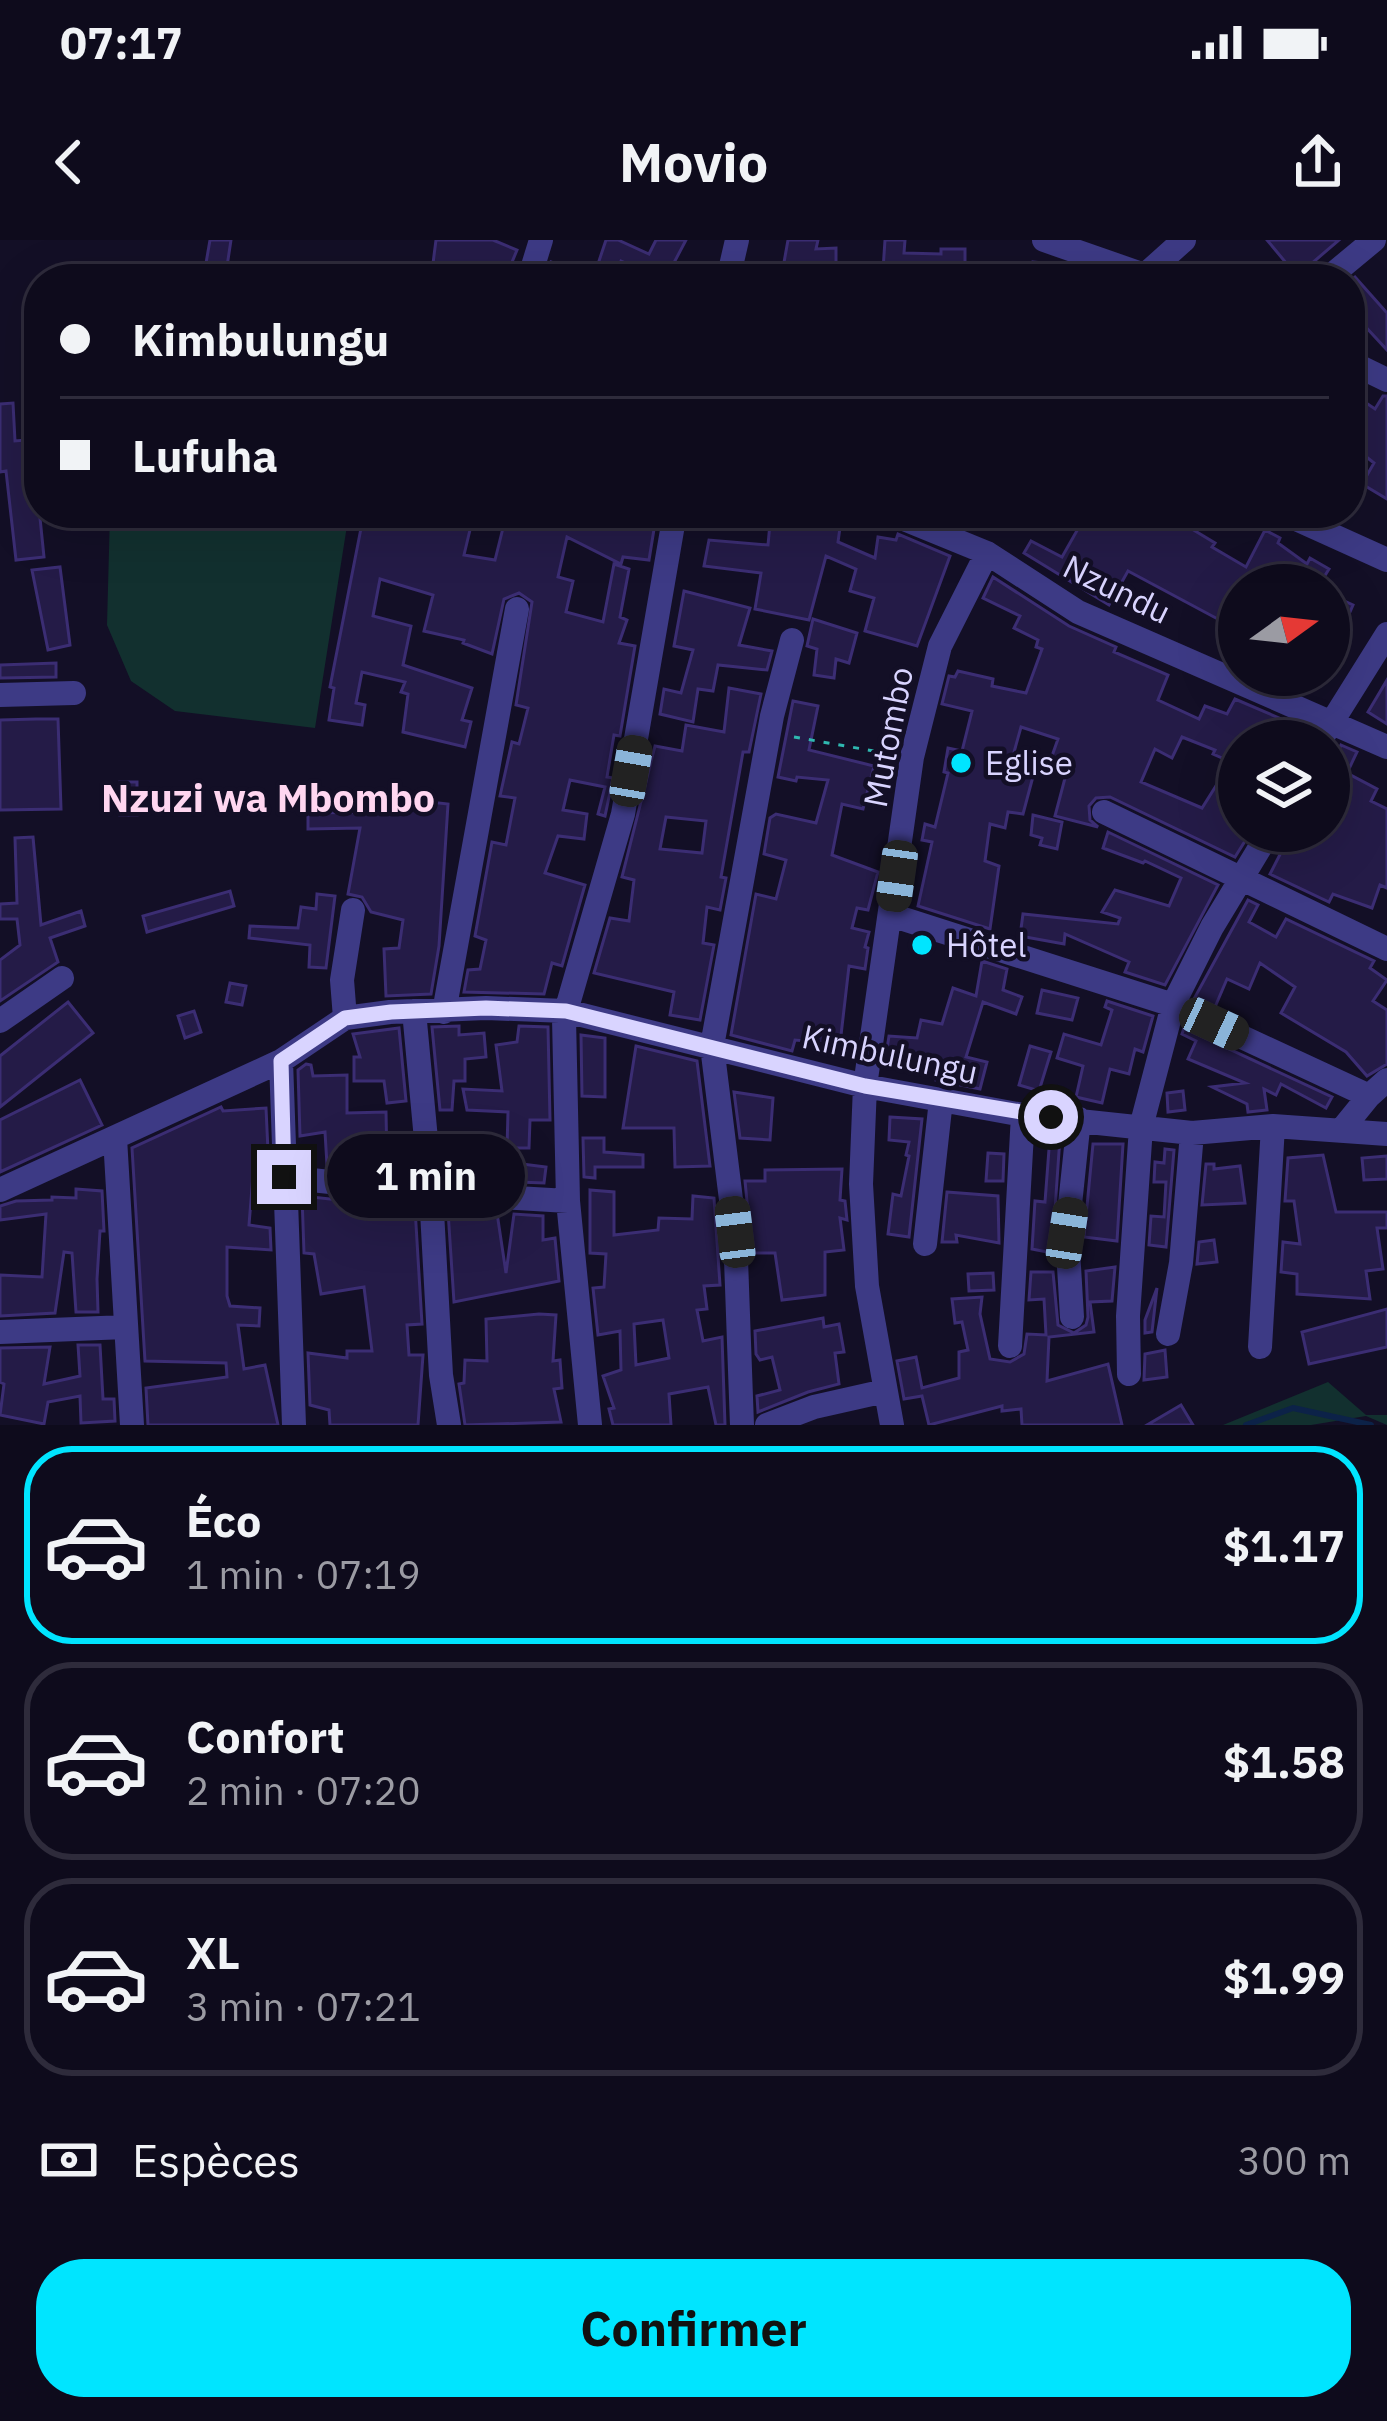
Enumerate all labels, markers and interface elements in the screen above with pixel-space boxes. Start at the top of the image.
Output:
text: 07:17 [60,13,183,71]
text: Movio [619,127,768,197]
icon: back [36,129,102,195]
icon: share [1285,129,1351,195]
text: Kimbulungu [132,310,389,368]
text: Lufuha [132,426,278,484]
street label: Nzundu [1057,544,1178,633]
north arrow [1218,564,1350,696]
map controls [1218,564,1350,852]
street label: Mutombo [853,663,922,811]
button: layers [1218,720,1350,852]
car [607,732,655,810]
place label: Eglise [985,741,1073,784]
marker: Eglise [948,750,974,776]
district label: Nzuzi wa Mbombo [101,772,435,823]
car [874,838,920,914]
place label: Hôtel [946,923,1026,966]
marker: Hôtel [909,932,935,958]
car [1174,992,1254,1056]
street label: Kimbulungu [798,1014,982,1093]
route start [1024,1090,1078,1144]
callout: 1 min [326,1135,524,1219]
route end [257,1150,311,1204]
text: 1 min [375,1150,477,1201]
car [713,1194,757,1270]
car [1044,1195,1090,1271]
icon: car [42,1491,150,1599]
text: Éco [186,1491,261,1549]
text: $1.17 [1223,1516,1345,1574]
text: 1 min · 07:19 [186,1549,421,1600]
icon: car [42,1707,150,1815]
text: Confort [186,1707,345,1765]
text: $1.58 [1223,1732,1345,1790]
text: 2 min · 07:20 [186,1765,421,1816]
icon: car [42,1923,150,2031]
text: XL [186,1923,240,1981]
text: $1.99 [1223,1948,1345,2006]
text: 3 min · 07:21 [186,1981,421,2032]
icon: cash [36,2127,102,2193]
text: Espèces [132,2131,300,2189]
text: 300 m [1238,2135,1351,2186]
button: Confirmer [36,2259,1351,2397]

